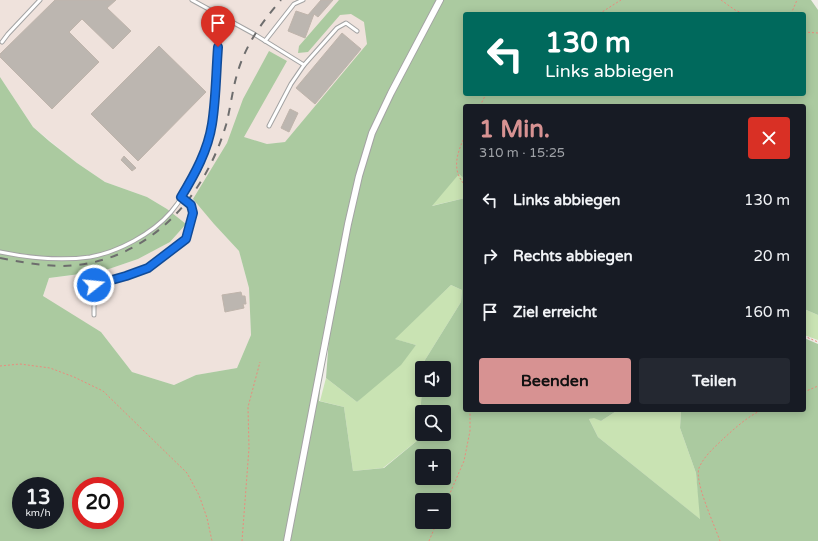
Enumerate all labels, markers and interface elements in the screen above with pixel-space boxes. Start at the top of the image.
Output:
pin [201,6,235,47]
icon: arrive [207,12,229,34]
text: 130 m [545,26,631,60]
icon: left [479,28,531,80]
text: Links abbiegen [545,60,674,82]
text: 1 Min. [479,115,550,144]
button: close [748,117,790,159]
text: 310 m · 15:25 [479,145,565,161]
icon: left [479,189,501,211]
text: Links abbiegen [513,191,620,209]
text: 130 m [744,191,790,209]
icon: right [479,245,501,267]
text: Rechts abbiegen [513,247,633,265]
text: 20 m [753,247,790,265]
position arrow [73,264,115,306]
icon: arrive [479,301,501,323]
text: Ziel erreicht [513,303,597,321]
text: 160 m [744,303,790,321]
button: Beenden [479,358,631,404]
button: Teilen [639,358,790,404]
map controls [415,361,451,529]
button: sound [415,361,451,397]
button: search [415,405,451,441]
button: + [415,449,451,485]
speed limit sign: 20 [72,477,124,529]
text: 13 [25,486,51,510]
button: − [415,493,451,529]
text: km/h [25,507,51,519]

